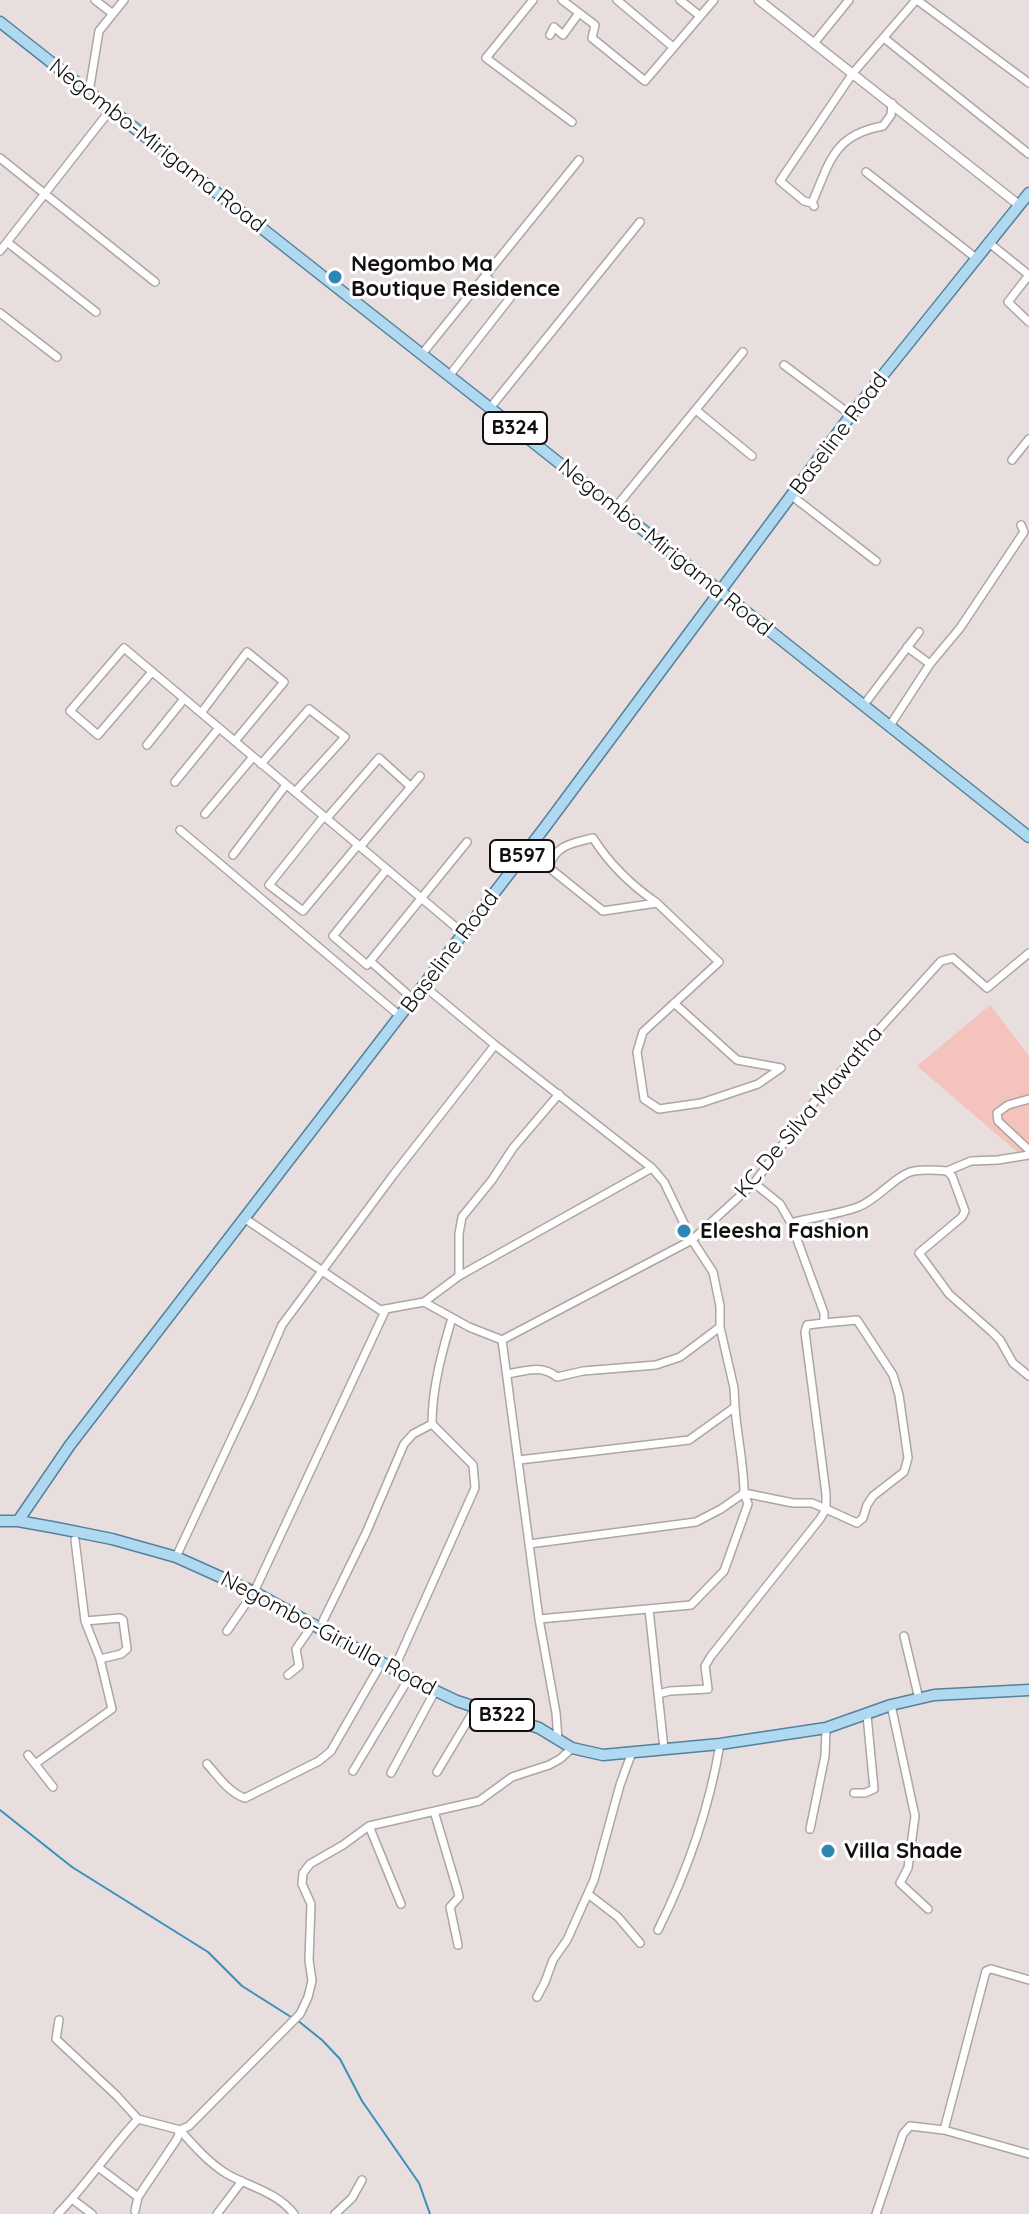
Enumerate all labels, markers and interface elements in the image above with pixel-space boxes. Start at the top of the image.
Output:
street label: Negombo-Mirigama Road [44,53,270,239]
place label: Negombo Ma Boutique Residence [351,251,560,302]
marker: Negombo Ma Boutique Residence [326,268,344,286]
street label: Baseline Road [785,368,893,500]
road number: B324 [483,412,547,444]
street label: Negombo-Mirigama Road [553,454,777,642]
road number: B597 [490,840,554,872]
street label: Baseline Road [396,886,504,1018]
street label: KC De Silva Mawatha [729,1021,889,1203]
place label: Eleesha Fashion [700,1218,869,1244]
marker: Eleesha Fashion [675,1222,693,1240]
street label: Negombo-Giriulla Road [216,1566,440,1702]
road number: B322 [470,1699,534,1731]
place label: Villa Shade [844,1838,963,1864]
marker: Villa Shade [819,1842,837,1860]

